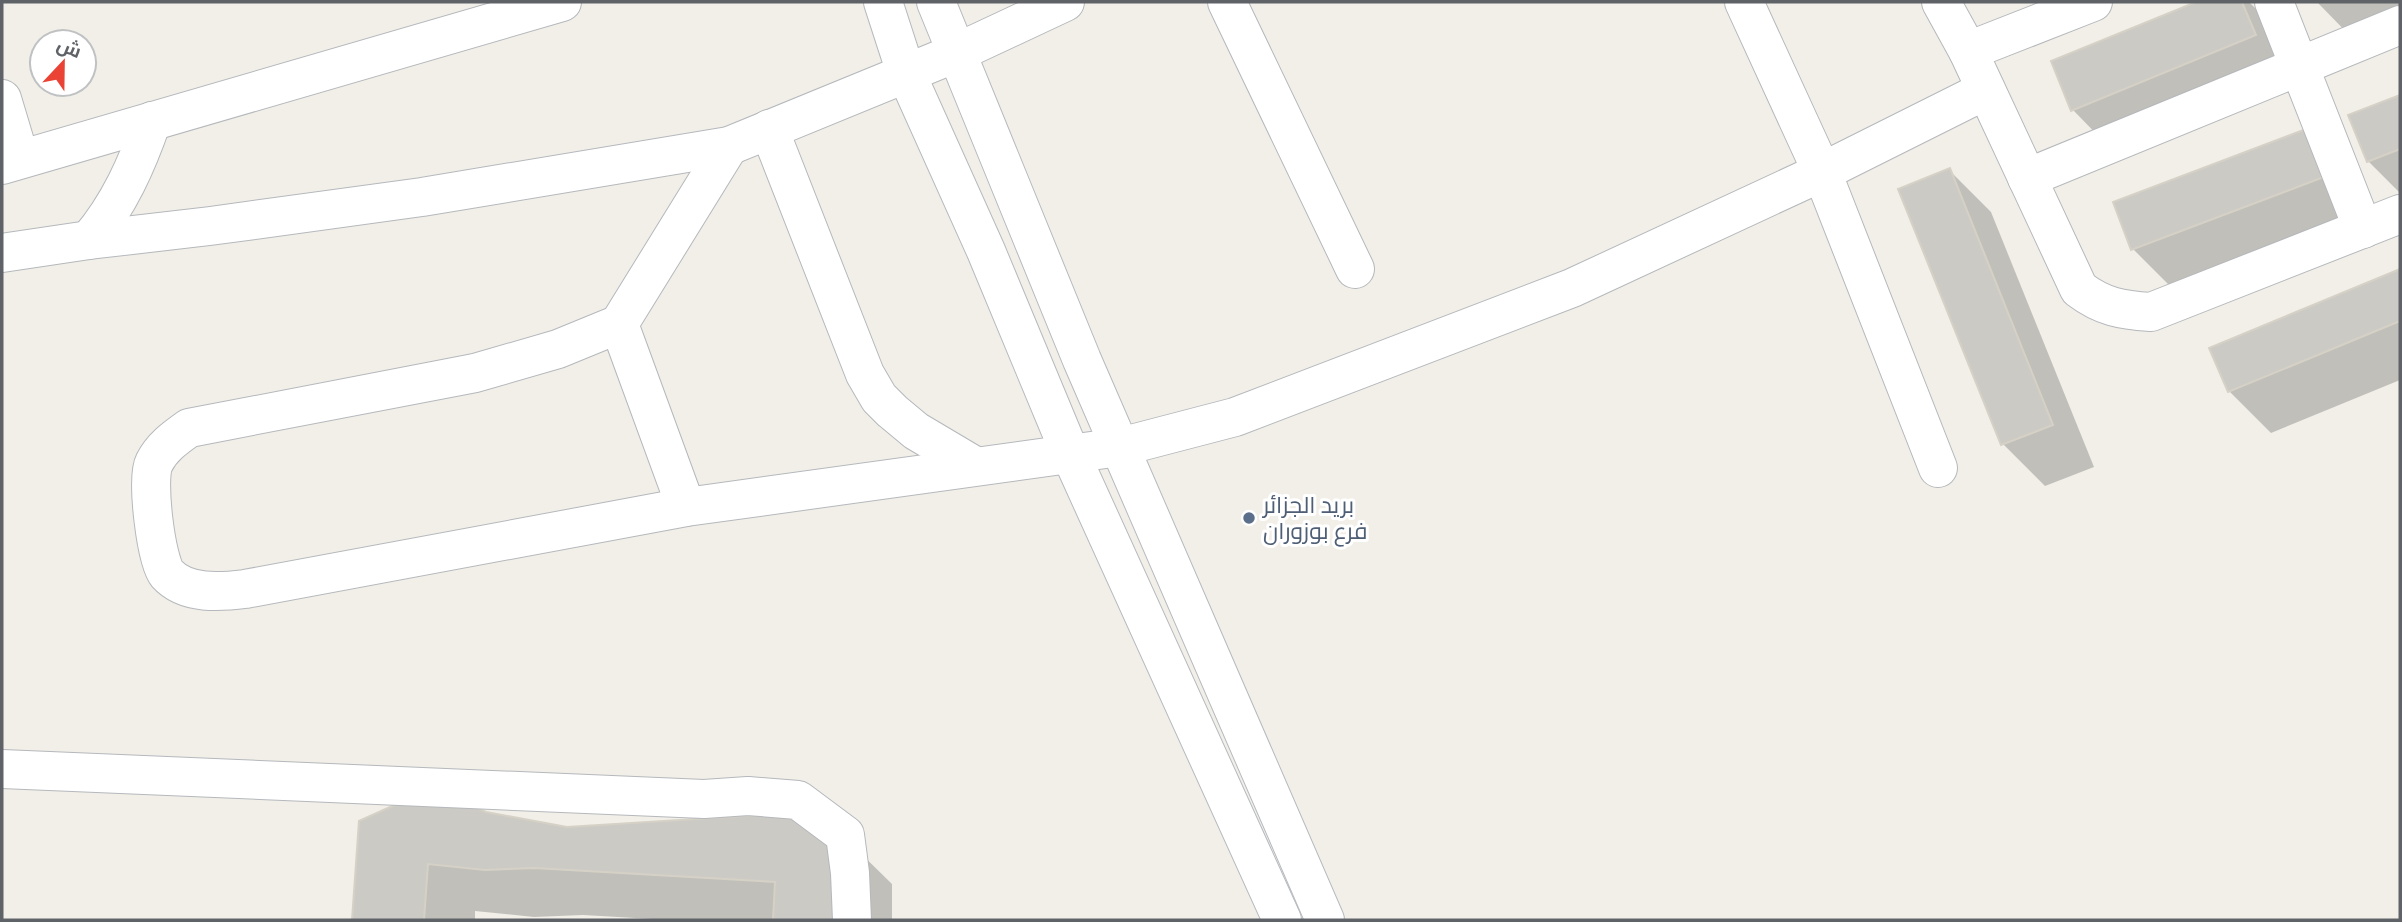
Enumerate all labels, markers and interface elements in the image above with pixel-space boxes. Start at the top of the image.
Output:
north arrow [28,28,98,98]
text: ش [54,32,85,63]
place label: بريد الجزائر فرع بوزوران [1261,492,1367,547]
marker: بريد الجزائر فرع بوزوران [1241,510,1257,526]

